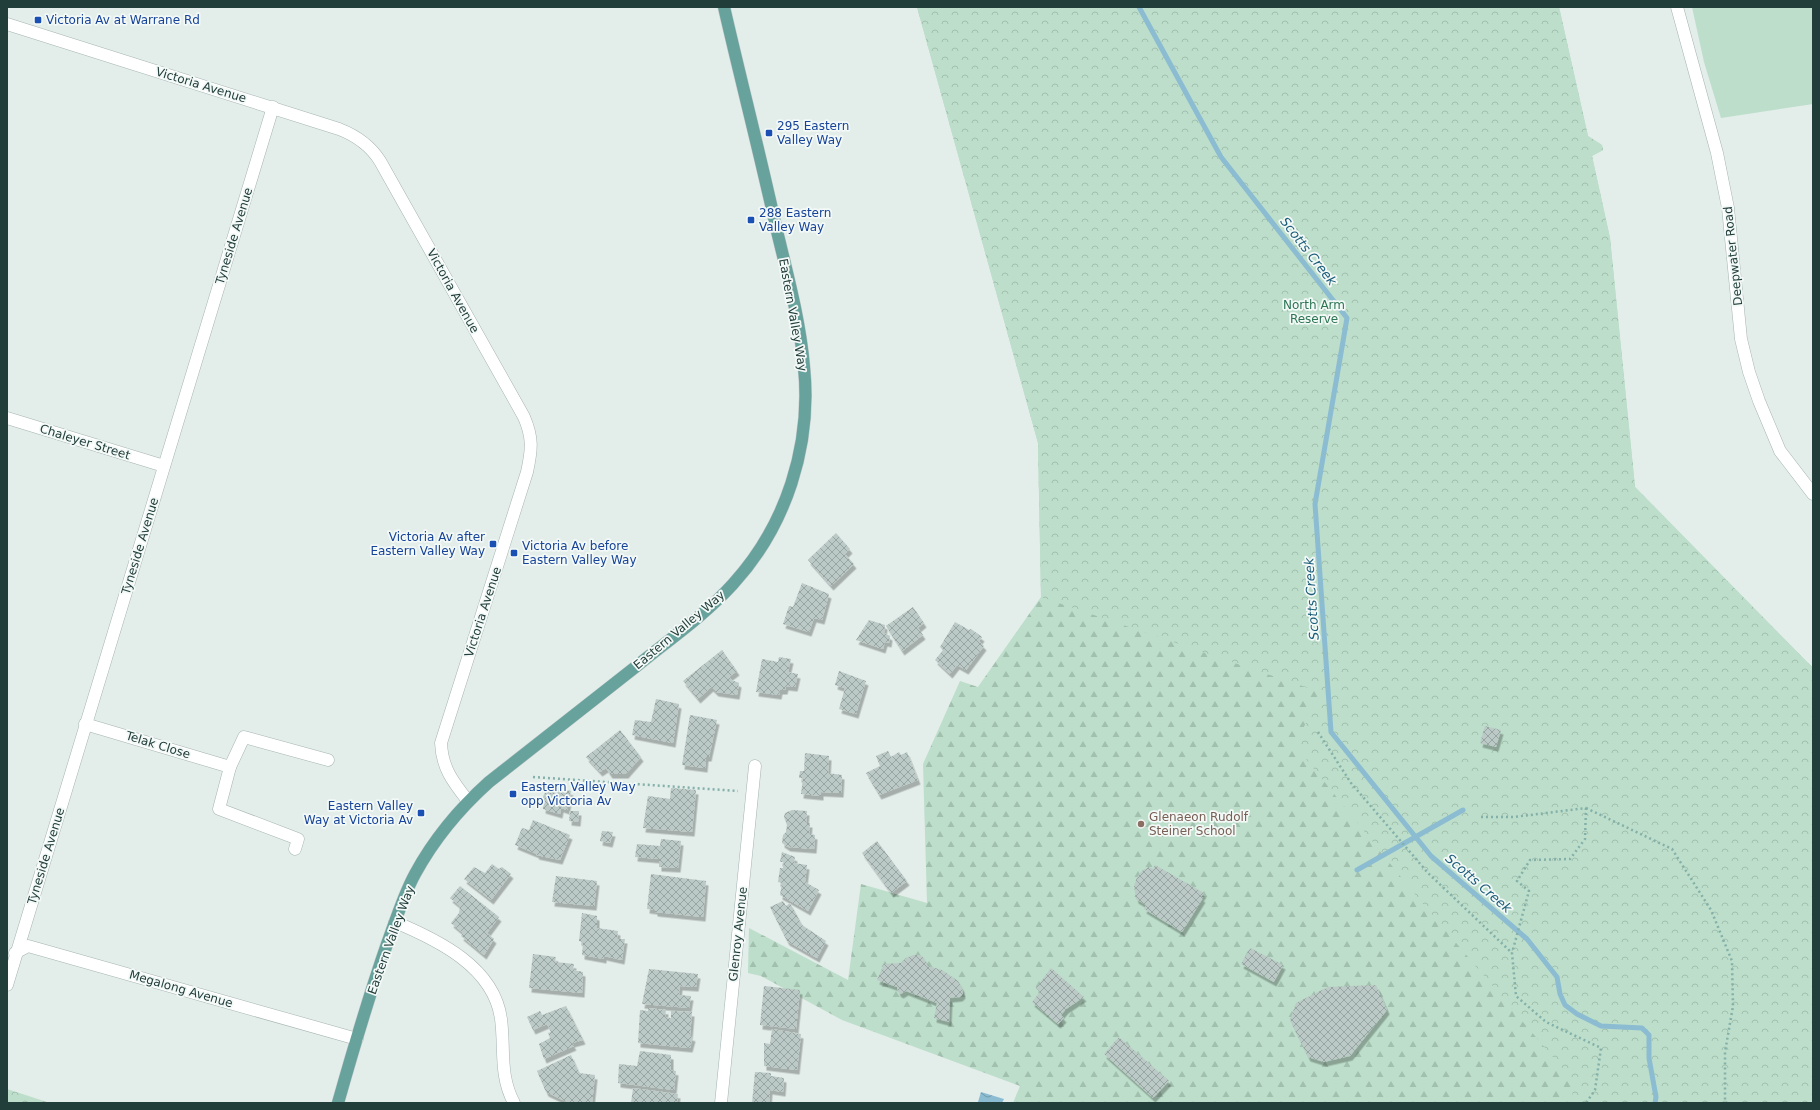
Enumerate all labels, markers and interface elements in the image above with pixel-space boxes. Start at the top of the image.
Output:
place label: Victoria Av at Warrane Rd [46,13,200,27]
marker: Victoria Av at Warrane Rd [33,15,43,25]
street label: Victoria Avenue [154,65,248,105]
place label: 295 Eastern Valley Way [777,119,849,147]
marker: 295 Eastern Valley Way [764,128,774,138]
street label: Tyneside Avenue [212,186,255,287]
place label: 288 Eastern Valley Way [759,206,831,234]
street label: Deepwater Road [1721,206,1745,306]
water label: Scotts Creek [1277,214,1340,289]
marker: 288 Eastern Valley Way [746,215,756,225]
street label: Victoria Avenue [424,247,482,335]
street label: Eastern Valley Way [776,257,810,373]
park label: North Arm Reserve [1283,298,1345,326]
street label: Chaleyer Street [38,422,132,462]
street label: Tyneside Avenue [118,496,161,597]
place label: Victoria Av after Eastern Valley Way [370,530,485,558]
marker: Victoria Av after Eastern Valley Way [488,539,498,549]
place label: Victoria Av before Eastern Valley Way [522,539,637,567]
marker: Victoria Av before Eastern Valley Way [509,548,519,558]
water label: Scotts Creek [1301,557,1322,641]
street label: Victoria Avenue [462,565,504,659]
street label: Eastern Valley Way [631,588,727,672]
street label: Telak Close [123,728,192,761]
place label: Eastern Valley Way opp Victoria Av [521,780,636,808]
marker: Eastern Valley Way opp Victoria Av [508,789,518,799]
place label: Eastern Valley Way at Victoria Av [304,799,413,827]
street label: Tyneside Avenue [24,806,67,907]
marker: Eastern Valley Way at Victoria Av [416,808,426,818]
place label: Glenaeon Rudolf Steiner School [1149,810,1249,838]
marker: Glenaeon Rudolf Steiner School [1136,819,1146,829]
water label: Scotts Creek [1443,851,1515,916]
street label: Eastern Valley Way [365,884,417,996]
street label: Glenroy Avenue [726,886,750,982]
street label: Megalong Avenue [128,968,234,1010]

